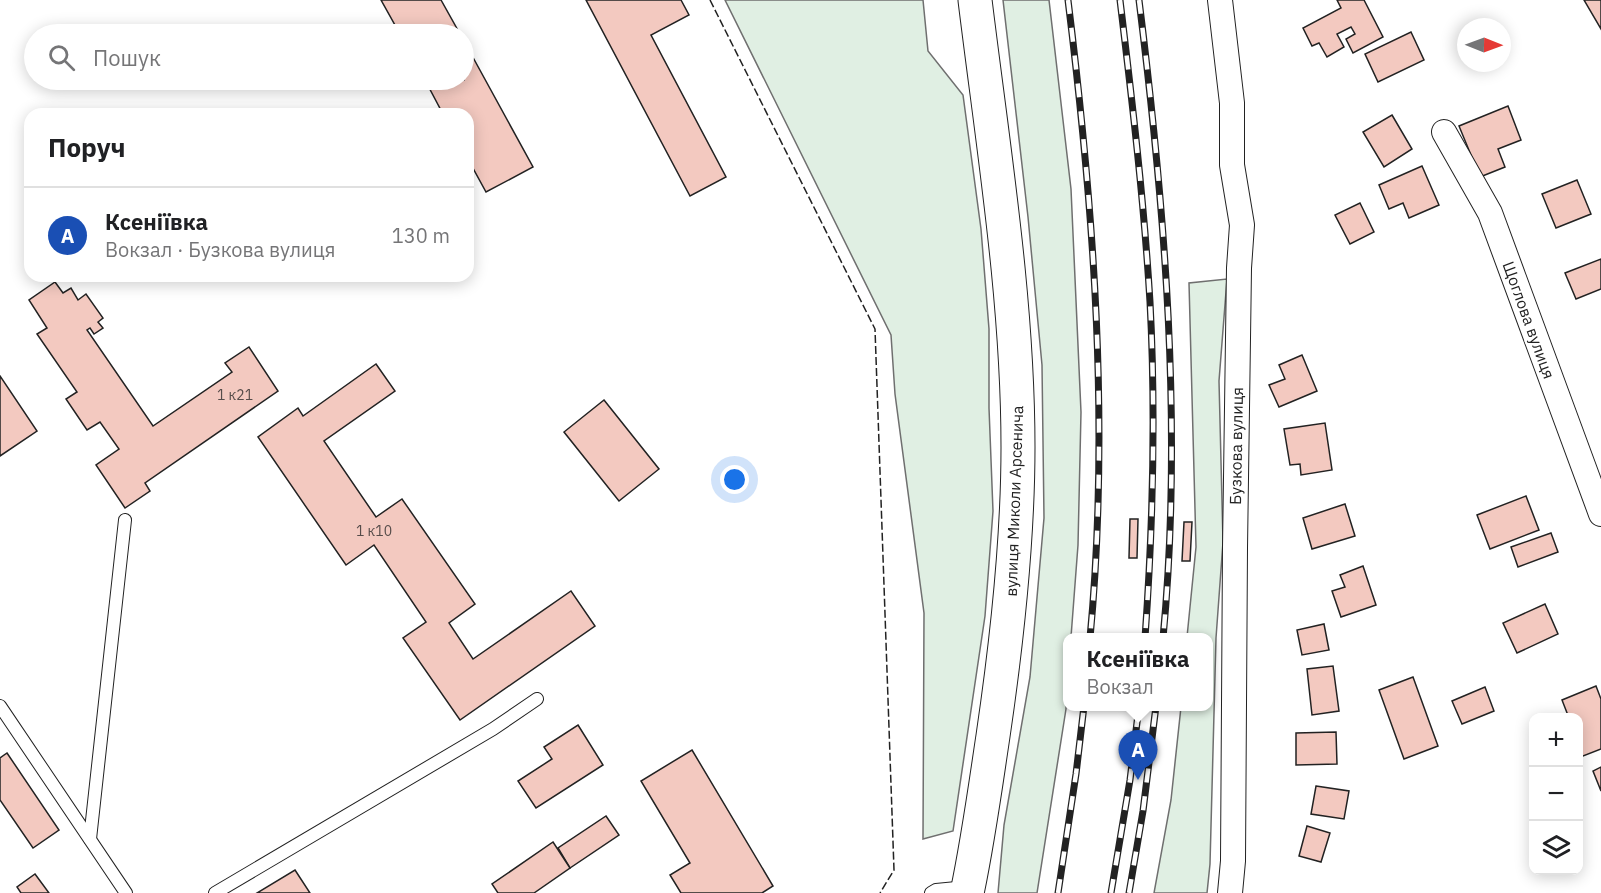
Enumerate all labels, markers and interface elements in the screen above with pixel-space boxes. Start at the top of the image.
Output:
north arrow [1457,18,1511,72]
search box [24,24,474,90]
icon: search [45,41,78,74]
text: Пошук [93,43,161,72]
text: Поруч [48,130,126,164]
text: Ксеніївка [105,207,208,236]
text: A [61,222,74,249]
text: 130 m [392,222,450,249]
text: Вокзал · Бузкова вулиця [105,236,335,263]
street label: Щоглова вулиця [1498,259,1560,381]
house number: 1 к21 [217,386,253,404]
street label: Бузкова вулиця [1225,387,1247,505]
street label: вулиця Миколи Арсенича [1001,405,1027,597]
your location [720,465,749,494]
house number: 1 к10 [356,522,392,540]
popup [1063,633,1213,711]
text: Ксеніївка [1087,644,1189,673]
text: Вокзал [1087,673,1154,700]
map controls [1529,713,1583,875]
button: + [1529,713,1583,767]
pin: A [1118,730,1158,780]
button: − [1529,767,1583,821]
button: layers [1529,821,1583,875]

